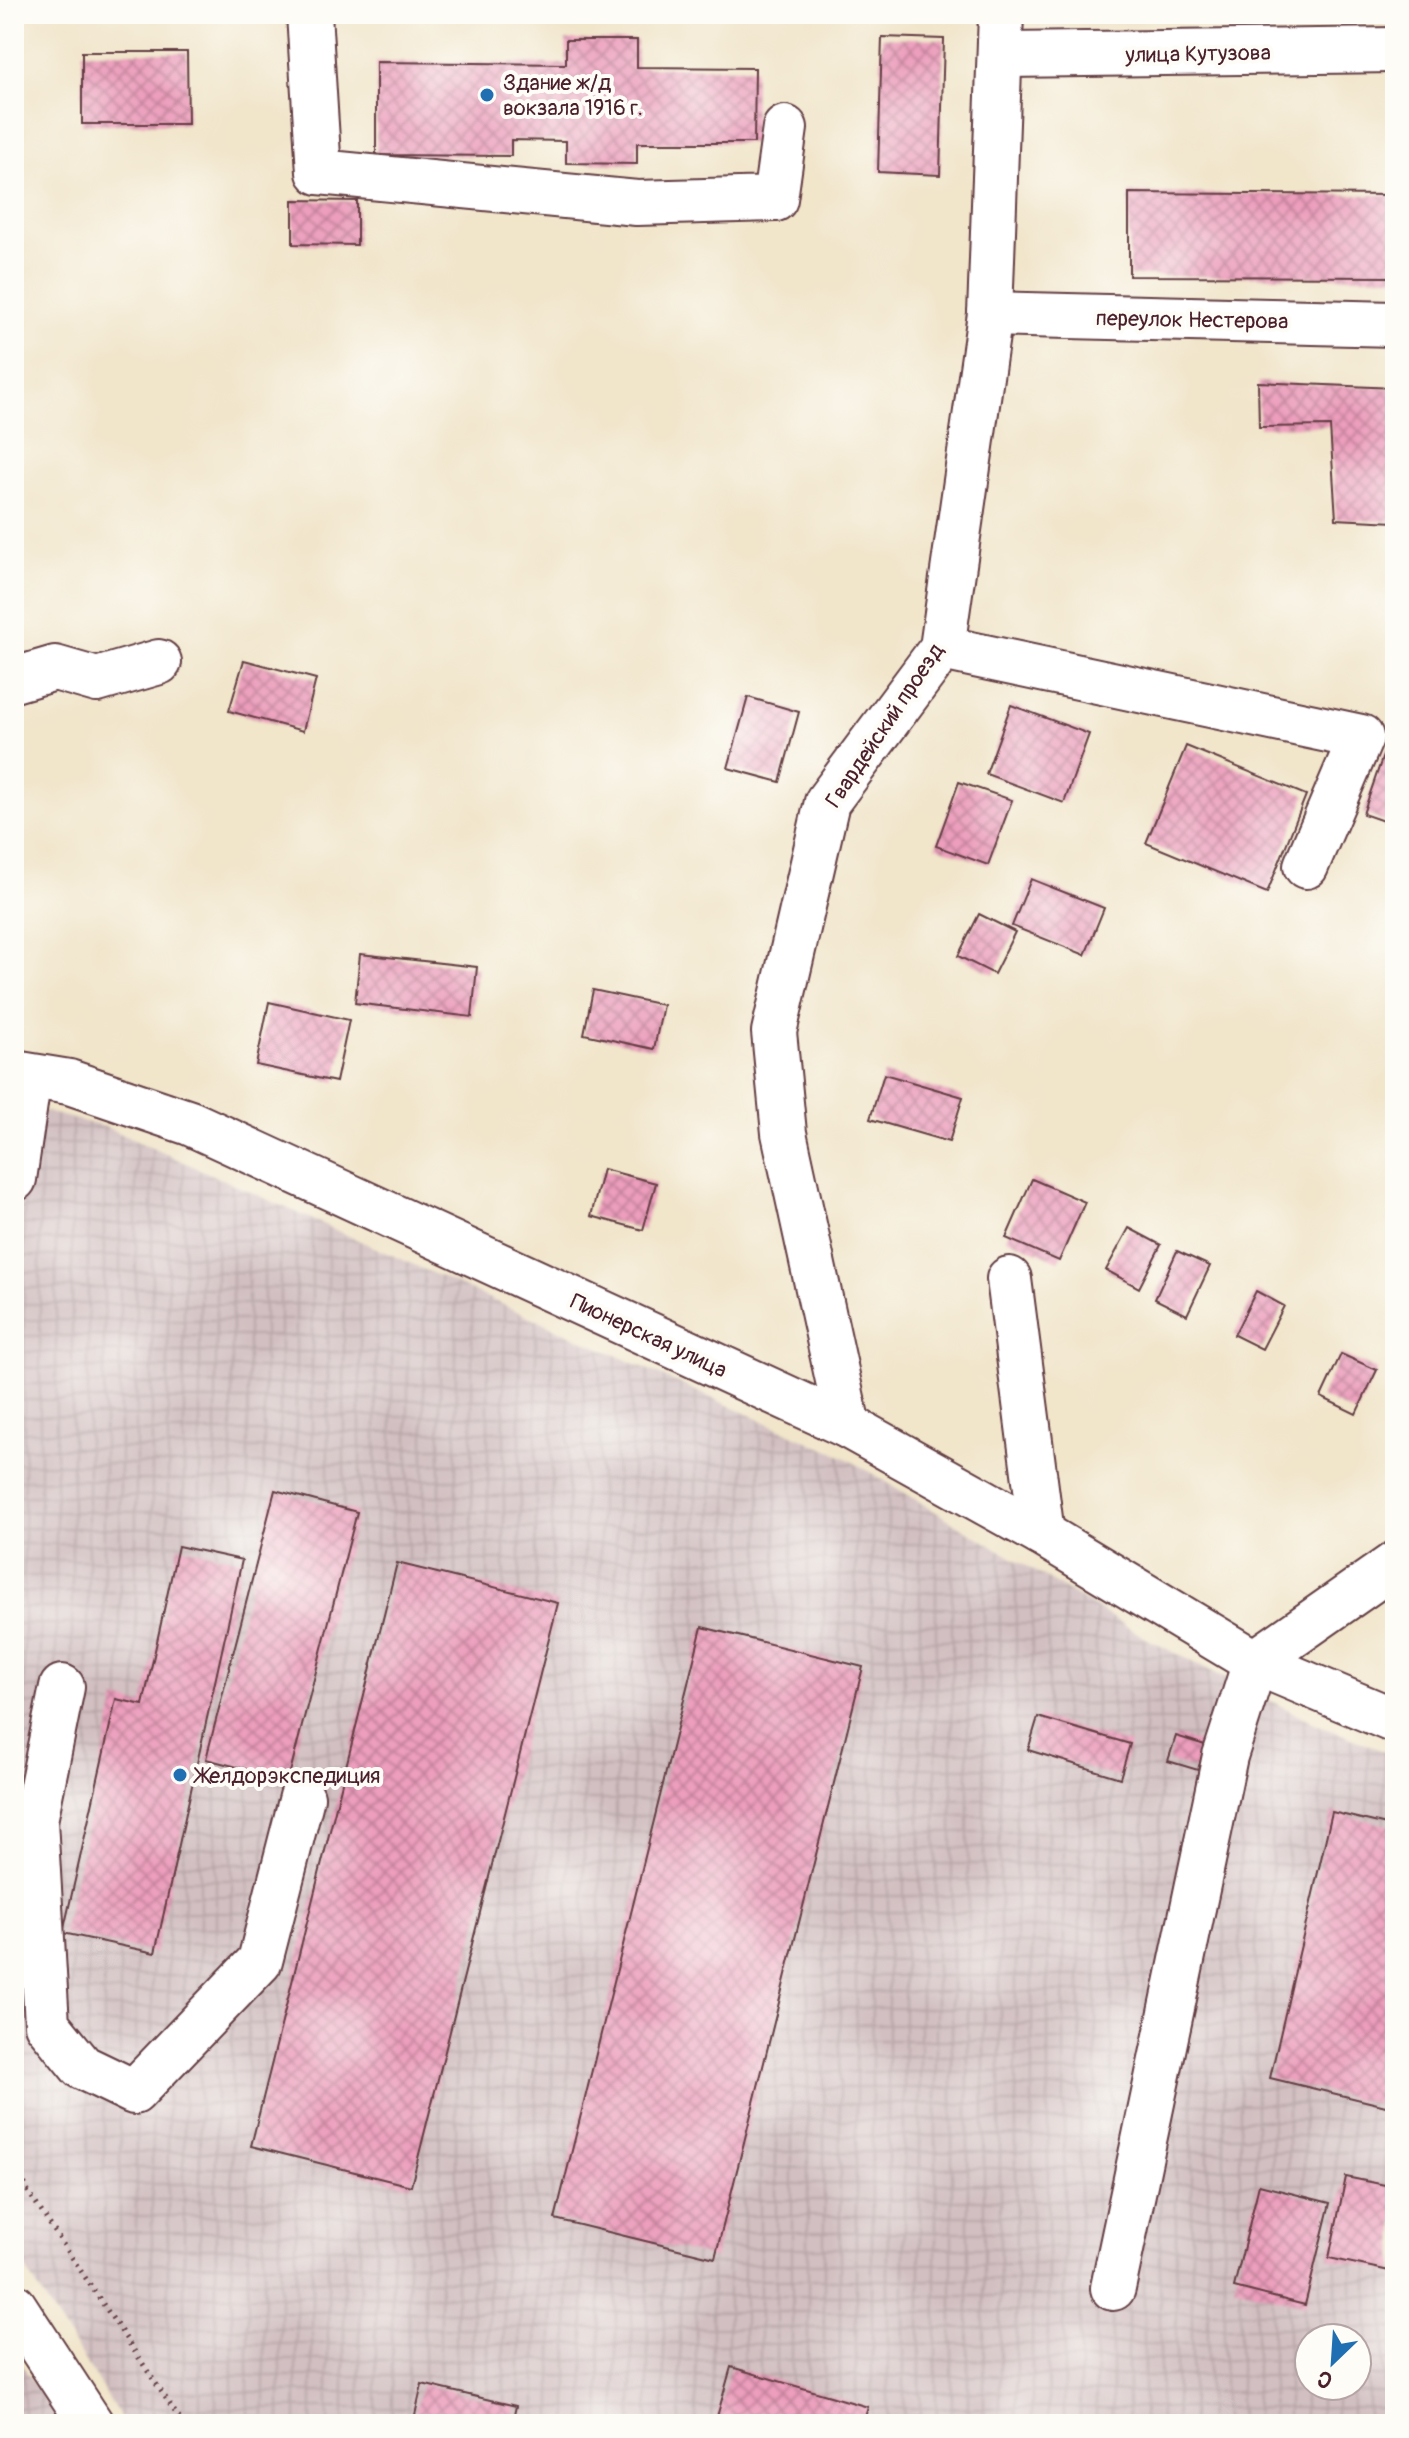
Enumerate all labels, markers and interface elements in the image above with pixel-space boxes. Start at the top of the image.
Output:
street label: улица Кутузова [1124,39,1271,69]
place label: Здание ж/д вокзала 1916 г. [503,69,643,122]
marker: Здание ж/д вокзала 1916 г. [478,86,496,104]
street label: переулок Нестерова [1095,304,1289,336]
street label: Гвардейский проезд [819,638,950,813]
street label: Пионерская улица [566,1287,731,1384]
place label: Желдорэкспедиция [193,1762,380,1790]
marker: Желдорэкспедиция [171,1766,189,1784]
north arrow [1293,2322,1373,2402]
text: С [1313,2363,1337,2395]

